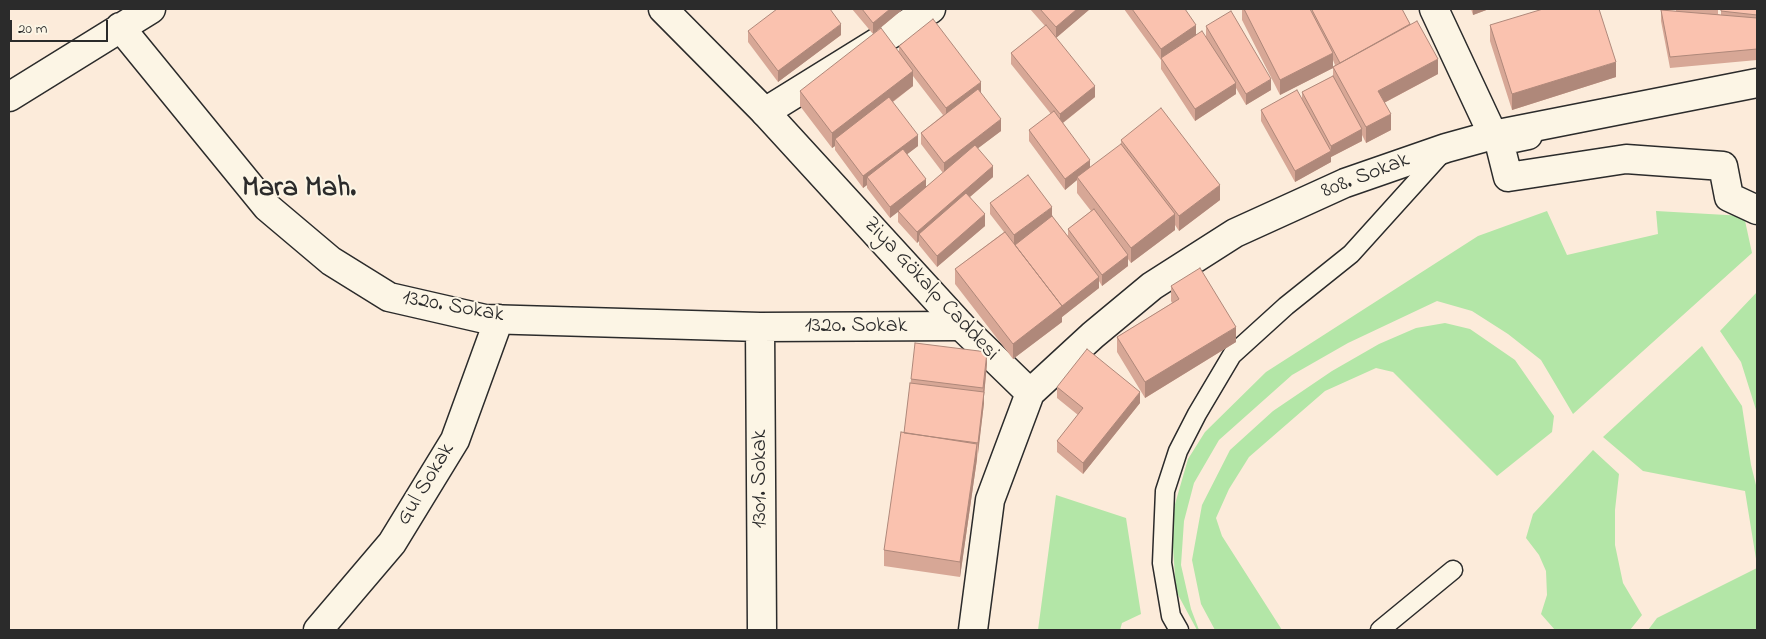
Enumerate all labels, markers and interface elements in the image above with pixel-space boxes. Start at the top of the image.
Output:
scale bar [12,10,110,42]
text: 20 m [18,18,47,40]
street label: 808. Sokak [1318,148,1414,206]
district label: Mara Mah. [242,173,356,207]
street label: Ziya Gökalp Caddesi [857,213,1003,367]
street label: 1320. Sokak [400,286,506,330]
street label: 1320. Sokak [805,314,907,340]
street label: 1301. Sokak [748,430,774,528]
street label: Gul Sokak [392,439,462,531]

